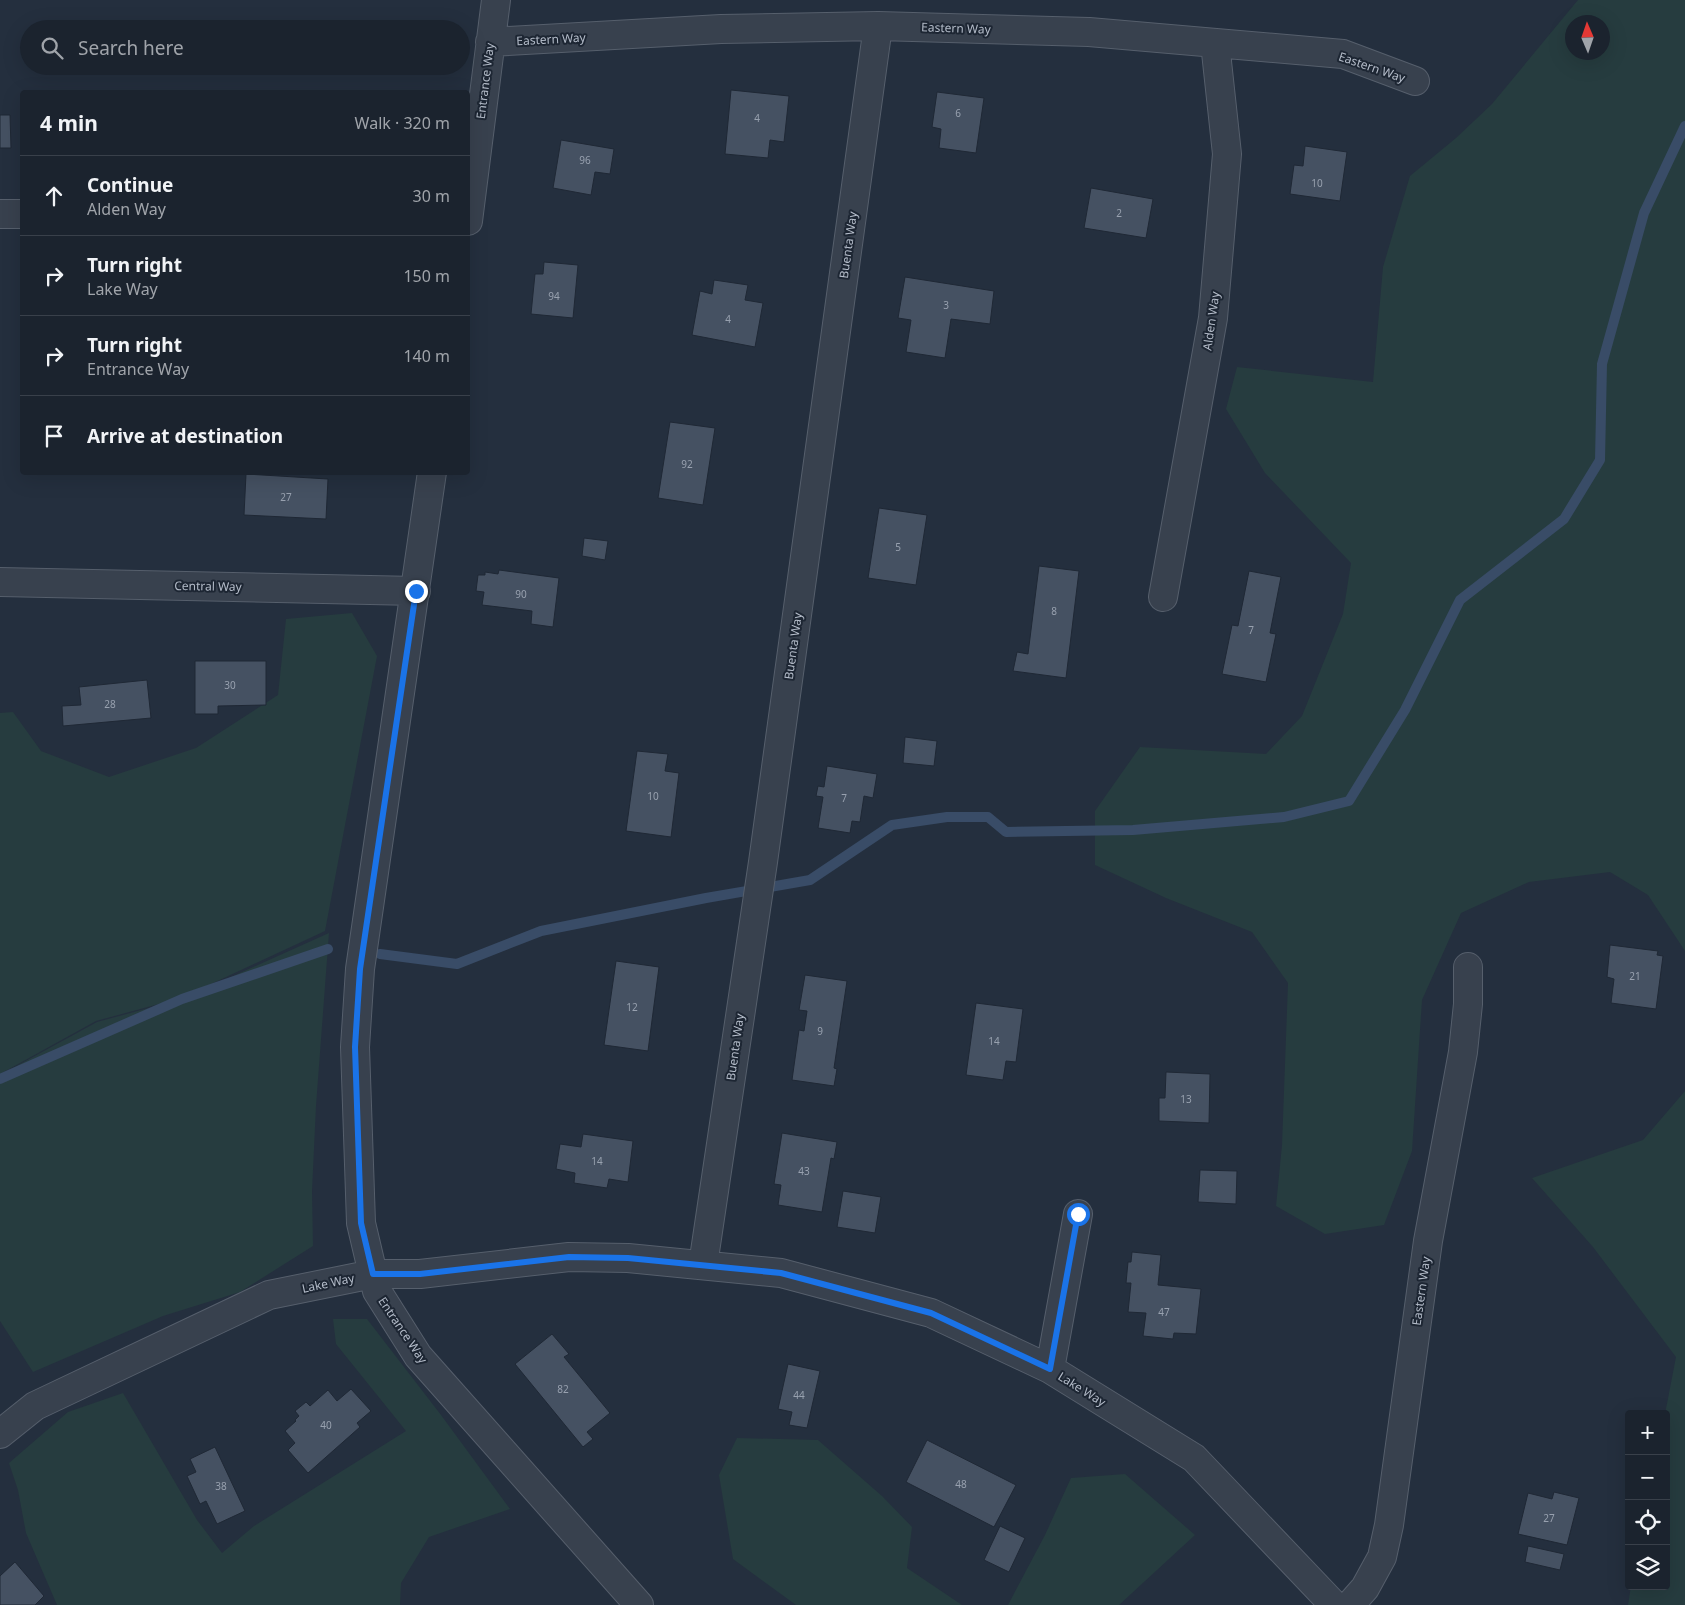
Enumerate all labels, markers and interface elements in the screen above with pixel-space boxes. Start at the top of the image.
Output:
north arrow [1565,15,1610,60]
street label: Eastern Way [921,18,992,38]
search box [20,20,470,75]
street label: Eastern Way [516,29,587,49]
icon: search [38,34,66,62]
text: Search here [78,35,184,61]
street label: Entrance Way [472,41,498,120]
street label: Eastern Way [1336,48,1408,87]
house number: 6 [955,106,961,120]
text: 4 min [40,109,98,137]
house number: 4 [754,111,760,125]
text: Walk · 320 m [355,112,450,134]
house number: 96 [579,153,591,167]
text: Continue [87,172,173,198]
house number: 10 [1311,176,1323,190]
icon: ahead [40,182,68,210]
text: 30 m [413,185,450,207]
text: Alden Way [87,198,166,220]
house number: 2 [1116,206,1122,220]
street label: Buenta Way [835,210,861,280]
text: Turn right [87,252,182,278]
icon: right [40,262,68,290]
text: 150 m [403,265,450,287]
text: Lake Way [87,278,158,300]
house number: 94 [548,289,560,303]
street label: Alden Way [1198,290,1224,352]
house number: 3 [943,298,949,312]
house number: 4 [725,312,731,326]
text: Turn right [87,332,182,358]
icon: right [40,342,68,370]
text: 140 m [403,345,450,367]
text: Entrance Way [87,358,189,380]
icon: arrive [40,422,68,450]
text: Arrive at destination [87,423,283,449]
house number: 92 [681,457,693,471]
house number: 27 [280,490,292,504]
house number: 5 [895,540,901,554]
street label: Central Way [174,577,243,595]
route end [405,580,428,603]
house number: 90 [515,587,527,601]
house number: 8 [1051,604,1057,618]
street label: Buenta Way [780,611,806,681]
house number: 7 [1248,623,1254,637]
house number: 30 [224,678,236,692]
house number: 28 [104,697,116,711]
house number: 10 [647,789,659,803]
house number: 7 [841,791,847,805]
house number: 21 [1629,969,1641,983]
house number: 12 [626,1000,638,1014]
street label: Buenta Way [722,1012,748,1082]
house number: 9 [817,1024,823,1038]
house number: 14 [988,1034,1000,1048]
house number: 13 [1180,1092,1192,1106]
house number: 14 [591,1154,603,1168]
house number: 43 [798,1164,810,1178]
route start [1067,1203,1090,1226]
street label: Eastern Way [1408,1255,1434,1327]
street label: Lake Way [300,1269,357,1297]
street label: Entrance Way [375,1293,432,1367]
house number: 47 [1158,1305,1170,1319]
street label: Lake Way [1055,1368,1110,1411]
house number: 82 [557,1382,569,1396]
house number: 44 [793,1388,805,1402]
map controls [1625,1410,1670,1590]
button: + [1625,1410,1670,1455]
house number: 40 [320,1418,332,1432]
button: − [1625,1455,1670,1500]
house number: 48 [955,1477,967,1491]
house number: 38 [215,1479,227,1493]
button: locate [1625,1500,1670,1545]
house number: 27 [1543,1511,1555,1525]
button: layers [1625,1545,1670,1590]

